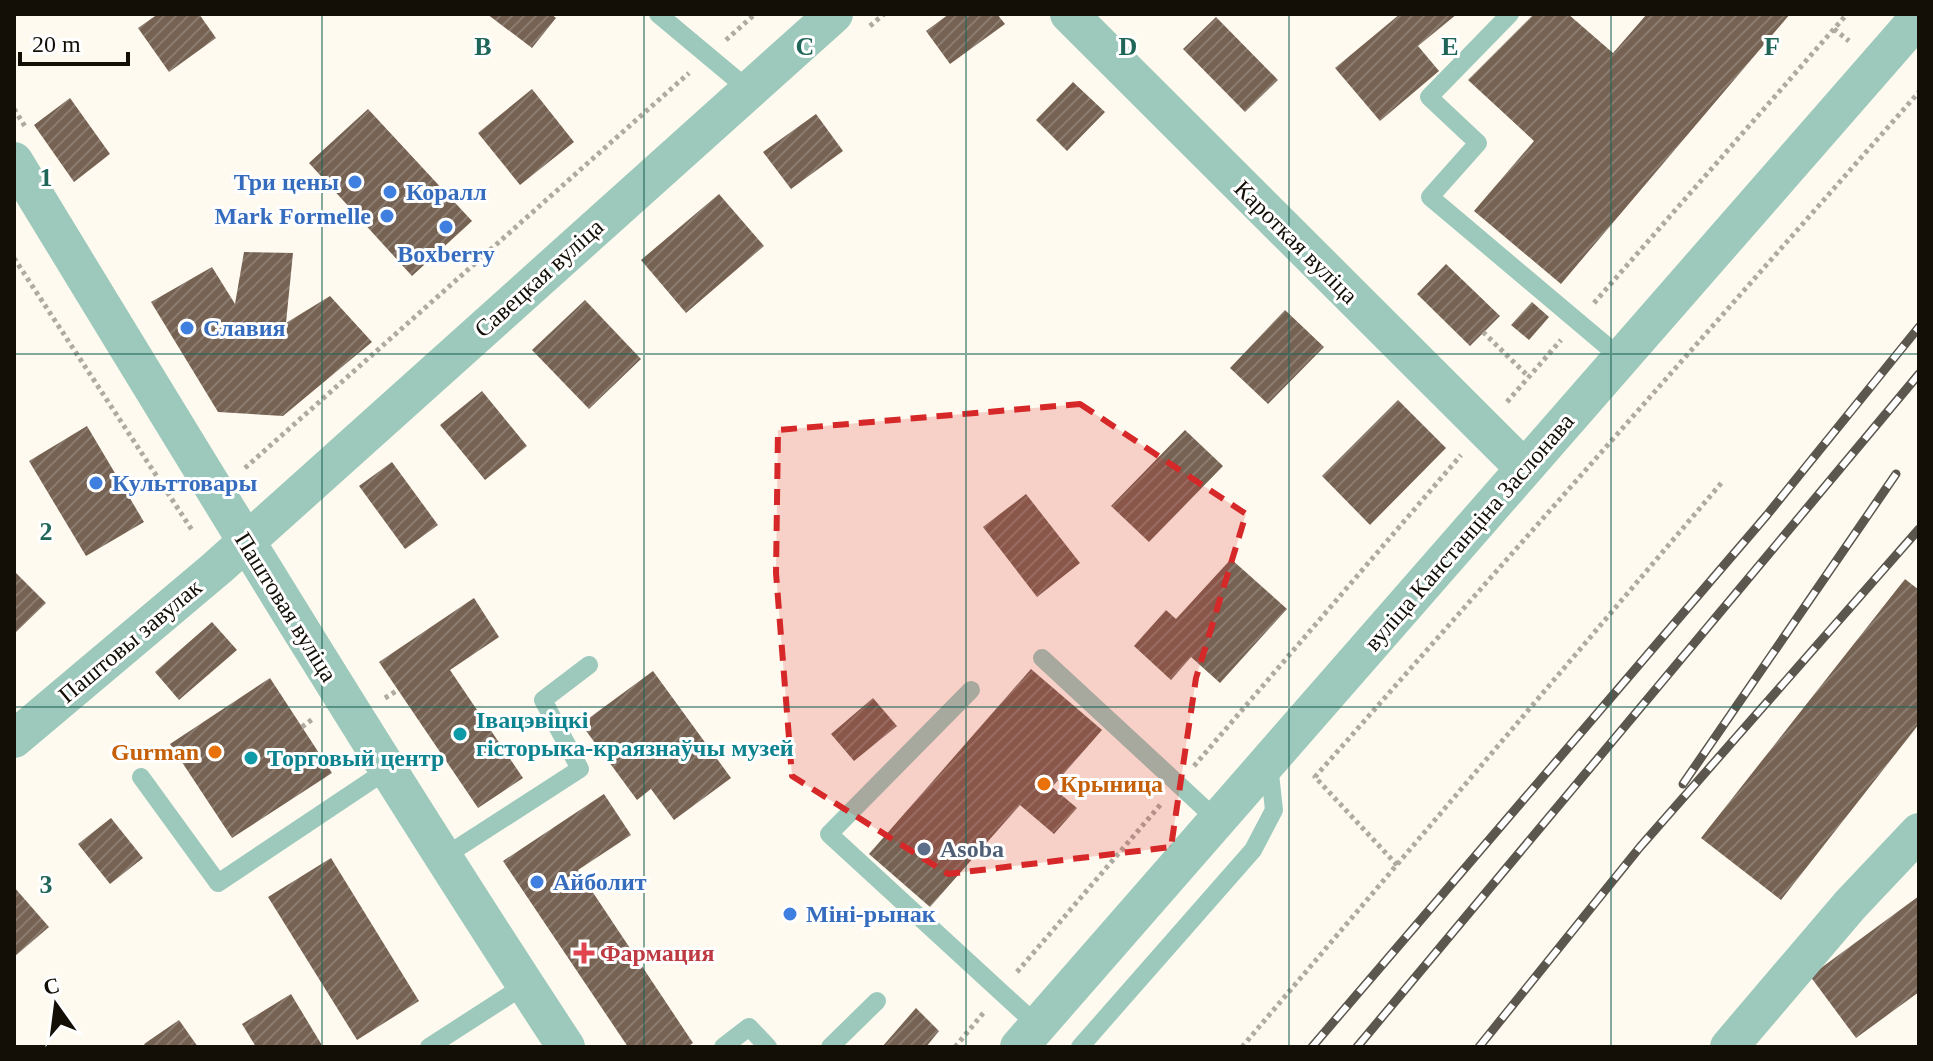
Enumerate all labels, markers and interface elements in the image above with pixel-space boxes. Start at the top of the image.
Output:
scale bar [20,16,128,66]
text: 20 m [32,31,81,57]
text: B [474,32,492,61]
text: C [796,32,814,61]
text: D [1119,32,1137,61]
text: E [1441,32,1459,61]
text: F [1764,32,1780,61]
text: 1 [40,163,53,192]
place label: Три цены [234,169,339,195]
marker: Три цены [346,173,364,191]
street label: Кароткая вуліца [1229,175,1363,309]
place label: Коралл [406,179,487,205]
marker: Коралл [381,183,399,201]
place label: Mark Formelle [214,203,371,229]
marker: Mark Formelle [378,207,396,225]
street label: Савецкая вуліца [469,213,609,343]
marker: Boxberry [437,218,455,236]
place label: Boxberry [397,241,495,267]
place label: Славия [203,315,286,341]
marker: Славия [178,319,196,337]
street label: вуліца Канстанціна Заслонава [1359,408,1579,656]
place label: Культтовары [112,470,257,496]
marker: Культтовары [87,474,105,492]
text: 2 [40,517,53,546]
street label: Паштовая вуліца [230,528,342,687]
street label: Паштовы завулак [53,574,207,708]
place label: Івацэвіцкі гісторыка-краязнаўчы музей [476,707,794,761]
marker: Івацэвіцкі гісторыка-краязнаўчы музей [451,725,469,743]
place label: Gurman [111,739,199,765]
marker: Gurman [206,743,224,761]
place label: Торговый центр [267,745,444,771]
marker: Торговый центр [242,749,260,767]
place label: Крыница [1060,771,1163,797]
marker: Крыница [1035,775,1053,793]
place label: Asoba [940,836,1004,862]
marker: Asoba [915,840,933,858]
place label: Айболит [553,869,647,895]
text: 3 [40,870,53,899]
marker: Айболит [528,873,546,891]
place label: Міні-рынак [806,901,936,927]
marker: Міні-рынак [781,905,799,923]
place label: Фармация [600,940,714,966]
marker: Фармация [575,944,593,962]
north arrow [16,965,96,1045]
text: С [41,972,62,1000]

